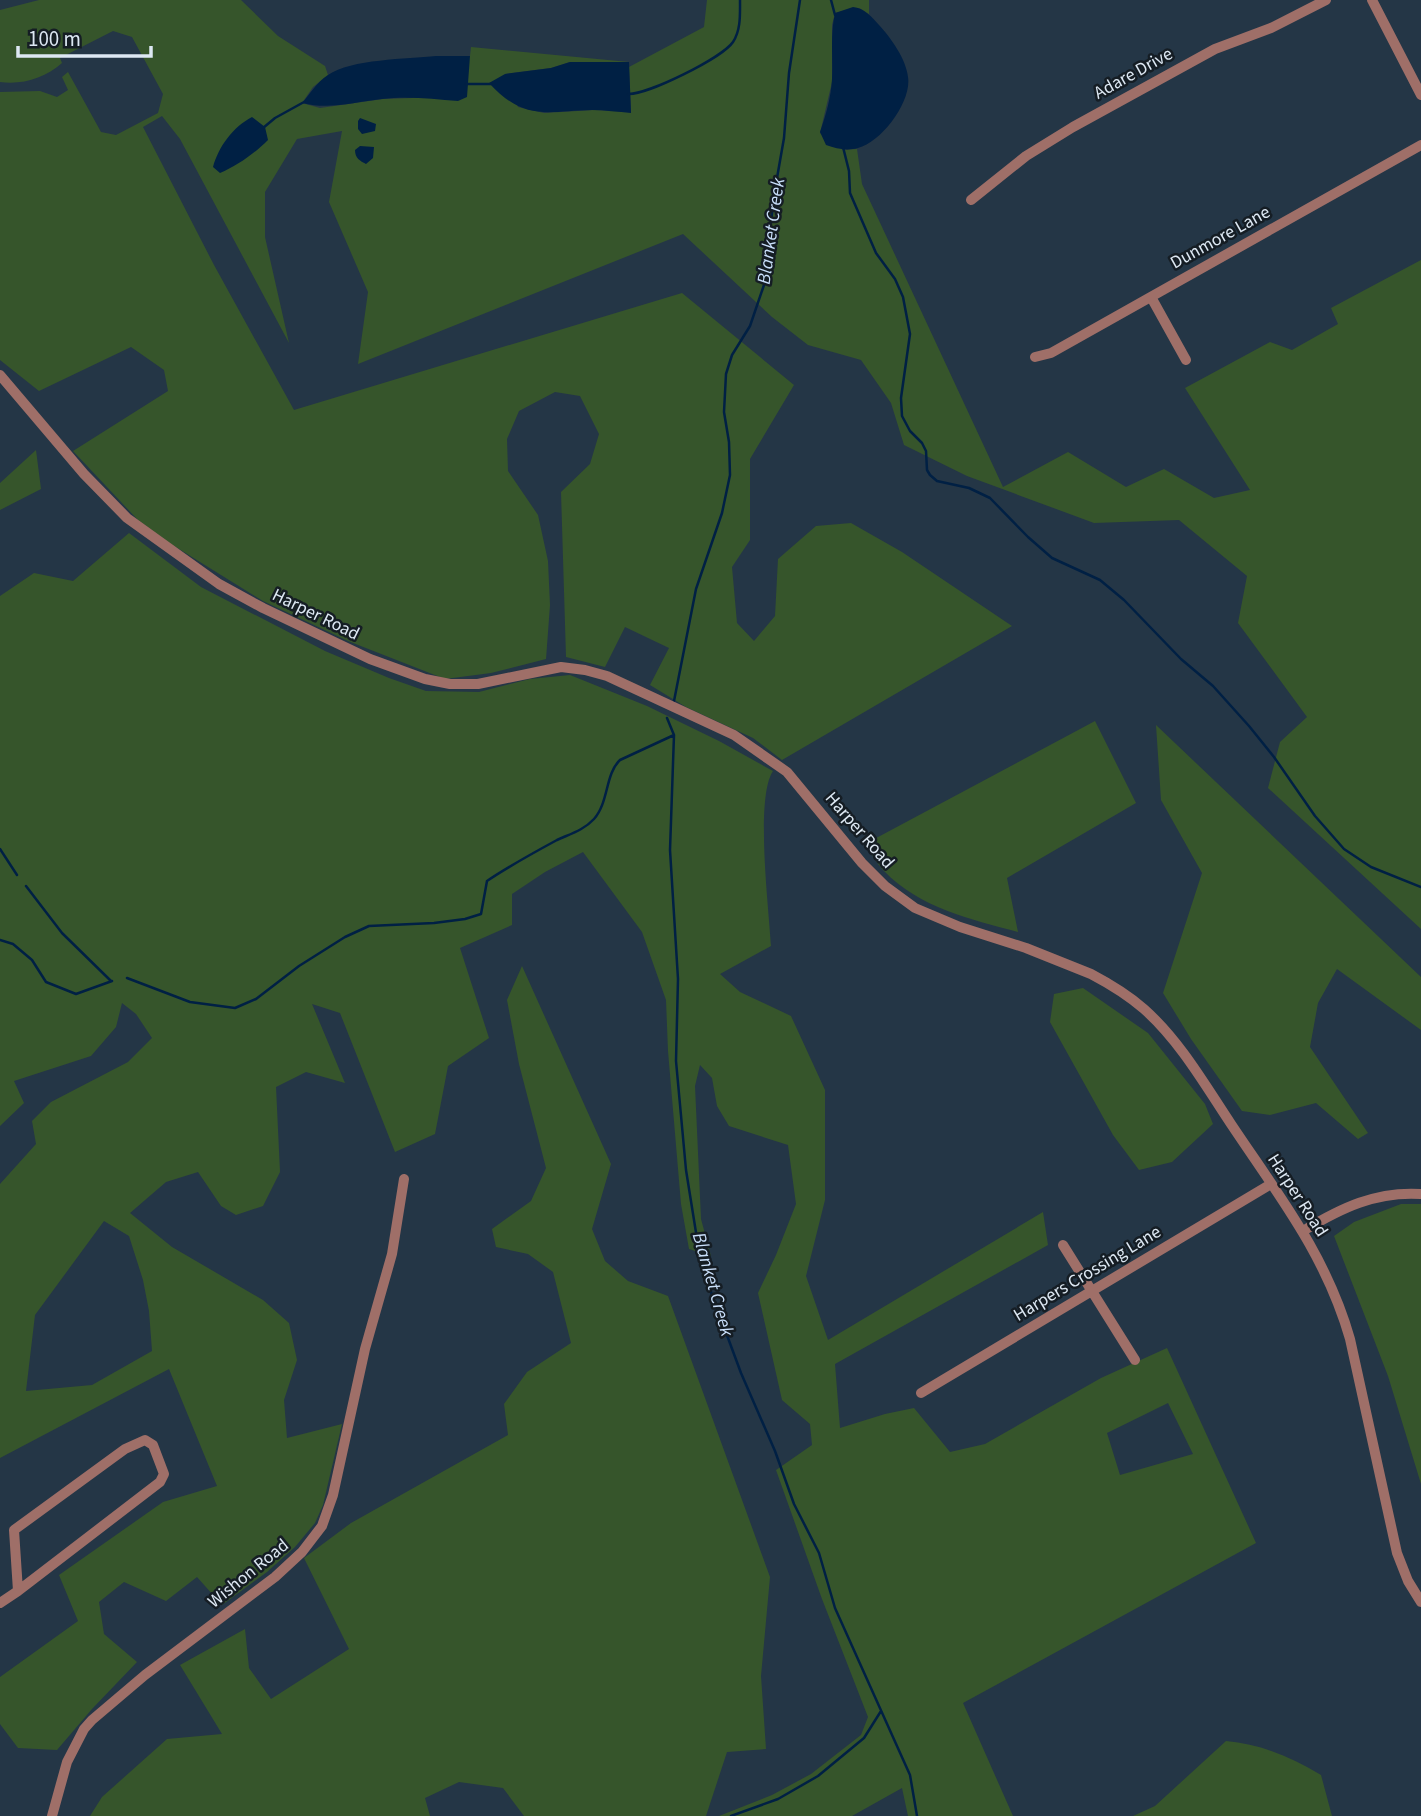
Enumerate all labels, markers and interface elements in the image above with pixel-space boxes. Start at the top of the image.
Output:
scale bar [18,14,150,58]
text: 100 m [28,24,81,54]
street label: Adare Drive [1089,42,1177,105]
water label: Blanket Creek [751,175,792,286]
street label: Dunmore Lane [1166,200,1275,275]
street label: Harper Road [268,583,364,646]
street label: Harper Road [819,786,900,874]
street label: Harper Road [1261,1149,1334,1242]
street label: Harpers Crossing Lane [1009,1219,1166,1327]
water label: Blanket Creek [685,1229,741,1341]
street label: Wishon Road [202,1533,294,1614]

